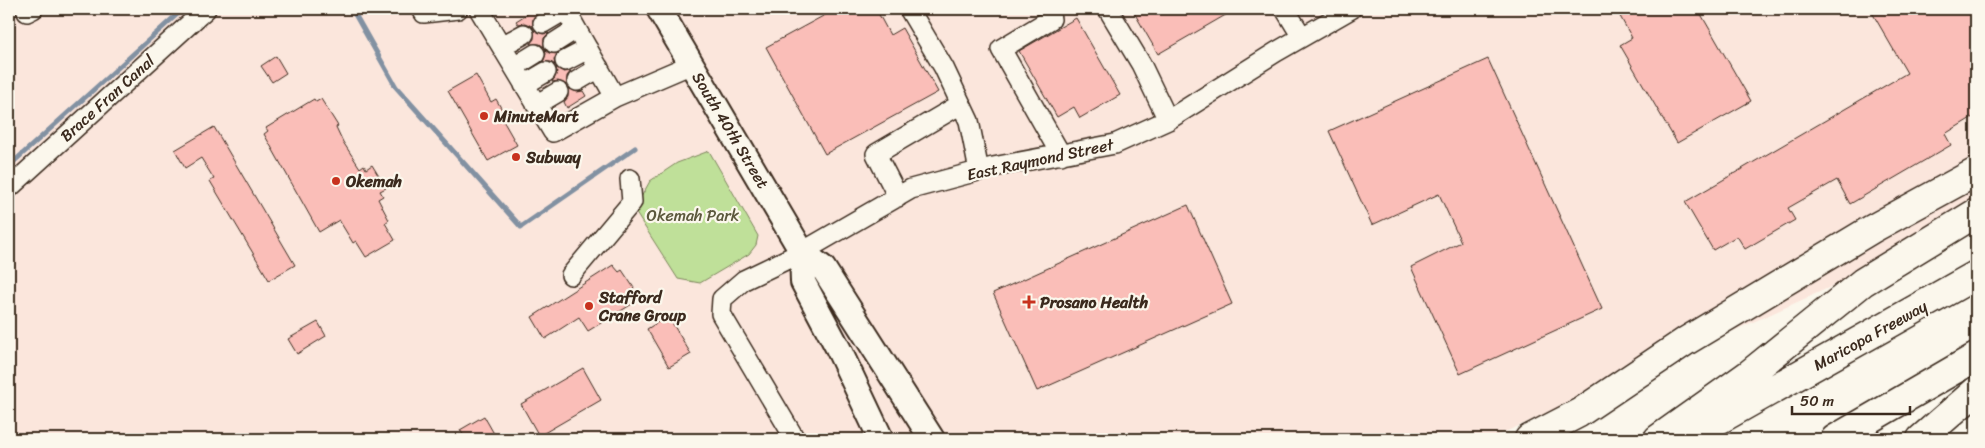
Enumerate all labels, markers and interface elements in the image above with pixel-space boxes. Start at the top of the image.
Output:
street label: Brace Fran Canal [53,47,162,149]
street label: South 40th Street [684,66,777,194]
place label: MinuteMart [493,102,579,131]
marker: MinuteMart [478,110,490,122]
street label: East Raymond Street [964,130,1117,189]
place label: Subway [525,143,581,172]
marker: Subway [510,151,522,163]
place label: Okemah [345,167,402,196]
marker: Okemah [330,175,342,187]
park label: Okemah Park [647,201,740,230]
place label: Stafford Crane Group [598,283,687,330]
place label: Prosano Health [1040,288,1149,317]
street label: Maricopa Freeway [1808,292,1934,379]
marker: Prosano Health [1022,295,1036,309]
marker: Stafford Crane Group [583,300,595,312]
scale bar [1792,383,1910,415]
text: 50 m [1800,388,1835,414]

